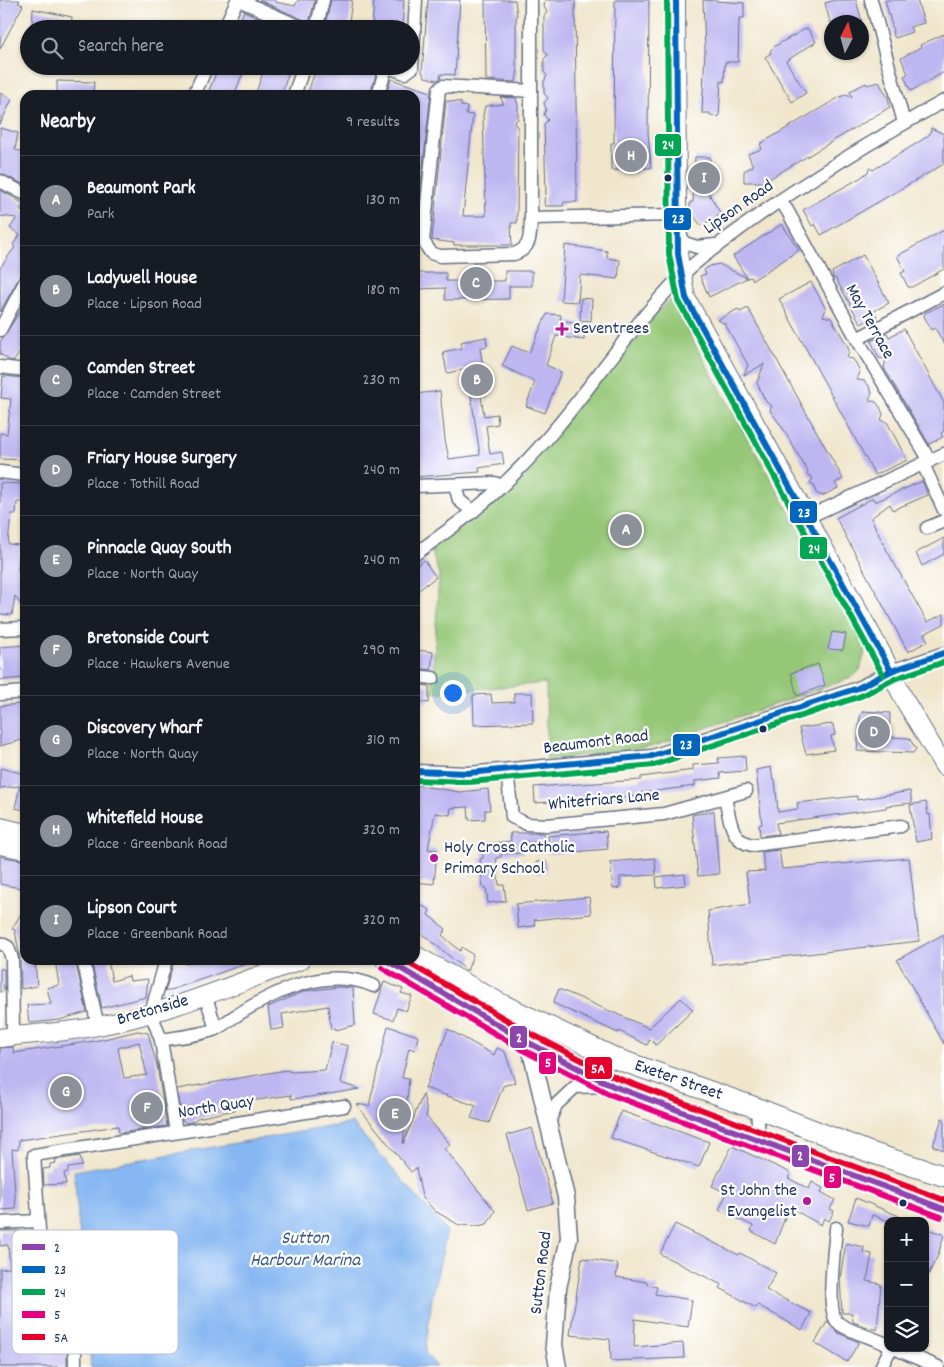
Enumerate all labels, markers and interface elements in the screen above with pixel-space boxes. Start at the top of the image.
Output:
north arrow [824,15,869,60]
search box [20,20,420,75]
icon: search [38,34,66,62]
text: Search here [78,34,164,61]
text: Nearby [40,108,95,138]
text: 9 results [346,111,400,134]
line badge: 24 [654,133,682,157]
text: 24 [662,136,674,156]
pin: H [615,137,647,175]
pin: I [688,159,720,197]
unlabelled marker [663,173,673,183]
street label: Lipson Road [699,175,779,241]
text: Beaumont Park [87,176,196,203]
text: A [52,189,60,212]
text: 130 m [366,189,400,212]
text: Park [87,203,114,226]
line badge: 23 [663,207,692,231]
text: 23 [672,210,684,230]
pin: C [460,264,492,302]
text: Ladywell House [87,266,197,293]
text: B [52,279,60,302]
text: 180 m [367,279,400,302]
street label: May Terrace [838,280,900,364]
text: Place · Lipson Road [87,293,202,316]
place label: Seventrees [573,317,649,342]
marker: Seventrees [555,322,569,336]
text: Camden Street [87,356,195,383]
pin: B [461,361,493,399]
text: C [52,369,60,392]
text: 230 m [363,369,400,392]
text: Place · Camden Street [87,383,221,406]
text: Friary House Surgery [87,446,236,473]
text: D [52,459,60,482]
text: 240 m [363,459,400,482]
text: Place · Tothill Road [87,473,199,496]
line badge: 23 [789,500,818,524]
text: 23 [798,504,810,524]
pin: A [610,511,642,549]
text: Pinnacle Quay South [87,536,231,563]
line badge: 24 [799,536,828,560]
text: 24 [808,540,820,560]
text: E [52,549,60,572]
text: 240 m [363,549,400,572]
text: Place · North Quay [87,563,198,586]
text: Bretonside Court [87,626,209,653]
text: F [52,639,60,662]
text: 290 m [362,639,400,662]
text: Place · Hawkers Avenue [87,653,230,676]
your location [440,680,466,706]
pin: D [858,713,890,751]
text: Discovery Wharf [87,716,202,743]
street label: Beaumont Road [542,724,650,762]
unlabelled marker [758,724,768,734]
text: G [52,729,60,752]
text: 310 m [366,729,400,752]
line badge: 23 [672,733,701,757]
text: 23 [680,736,692,756]
text: Place · North Quay [87,743,198,766]
street label: Whitefriars Lane [547,784,661,818]
text: Whitefield House [87,806,203,833]
text: H [52,819,60,842]
text: 320 m [363,819,400,842]
text: Place · Greenbank Road [87,833,228,856]
place label: Holy Cross Catholic Primary School [444,836,575,882]
marker: Holy Cross Catholic Primary School [428,852,440,864]
text: Lipson Court [87,896,177,923]
text: I [54,909,58,932]
text: 320 m [363,909,400,932]
text: Place · Greenbank Road [87,923,228,946]
street label: Bretonside [114,989,192,1033]
line badge: 2 [509,1025,528,1049]
text: 2 [516,1029,522,1049]
line badge: 5 [538,1051,557,1075]
text: 5 [545,1054,552,1074]
street label: Exeter Street [631,1054,726,1108]
line badge: 5A [584,1056,613,1080]
text: 5A [591,1060,605,1080]
pin: G [50,1073,82,1111]
pin: F [131,1089,163,1127]
street label: North Quay [176,1090,256,1126]
pin: E [379,1095,411,1133]
line badge: 2 [791,1144,810,1168]
text: 2 [797,1147,803,1167]
line badge: 5 [823,1165,842,1189]
text: 5 [829,1169,836,1189]
place label: St John the Evangelist [720,1179,797,1225]
marker: St John the Evangelist [801,1195,813,1207]
unlabelled marker [898,1198,908,1208]
map controls [884,1217,929,1352]
button: + [884,1217,929,1262]
water label: Sutton Harbour Marina [250,1226,361,1275]
legend [12,1230,178,1354]
street label: Sutton Road [525,1230,559,1316]
text: 2 [54,1239,60,1259]
text: 23 [54,1261,66,1281]
button: − [884,1262,929,1307]
text: 24 [54,1284,66,1304]
text: 5 [54,1306,60,1326]
button: layers [884,1307,929,1352]
text: 5A [54,1329,68,1349]

